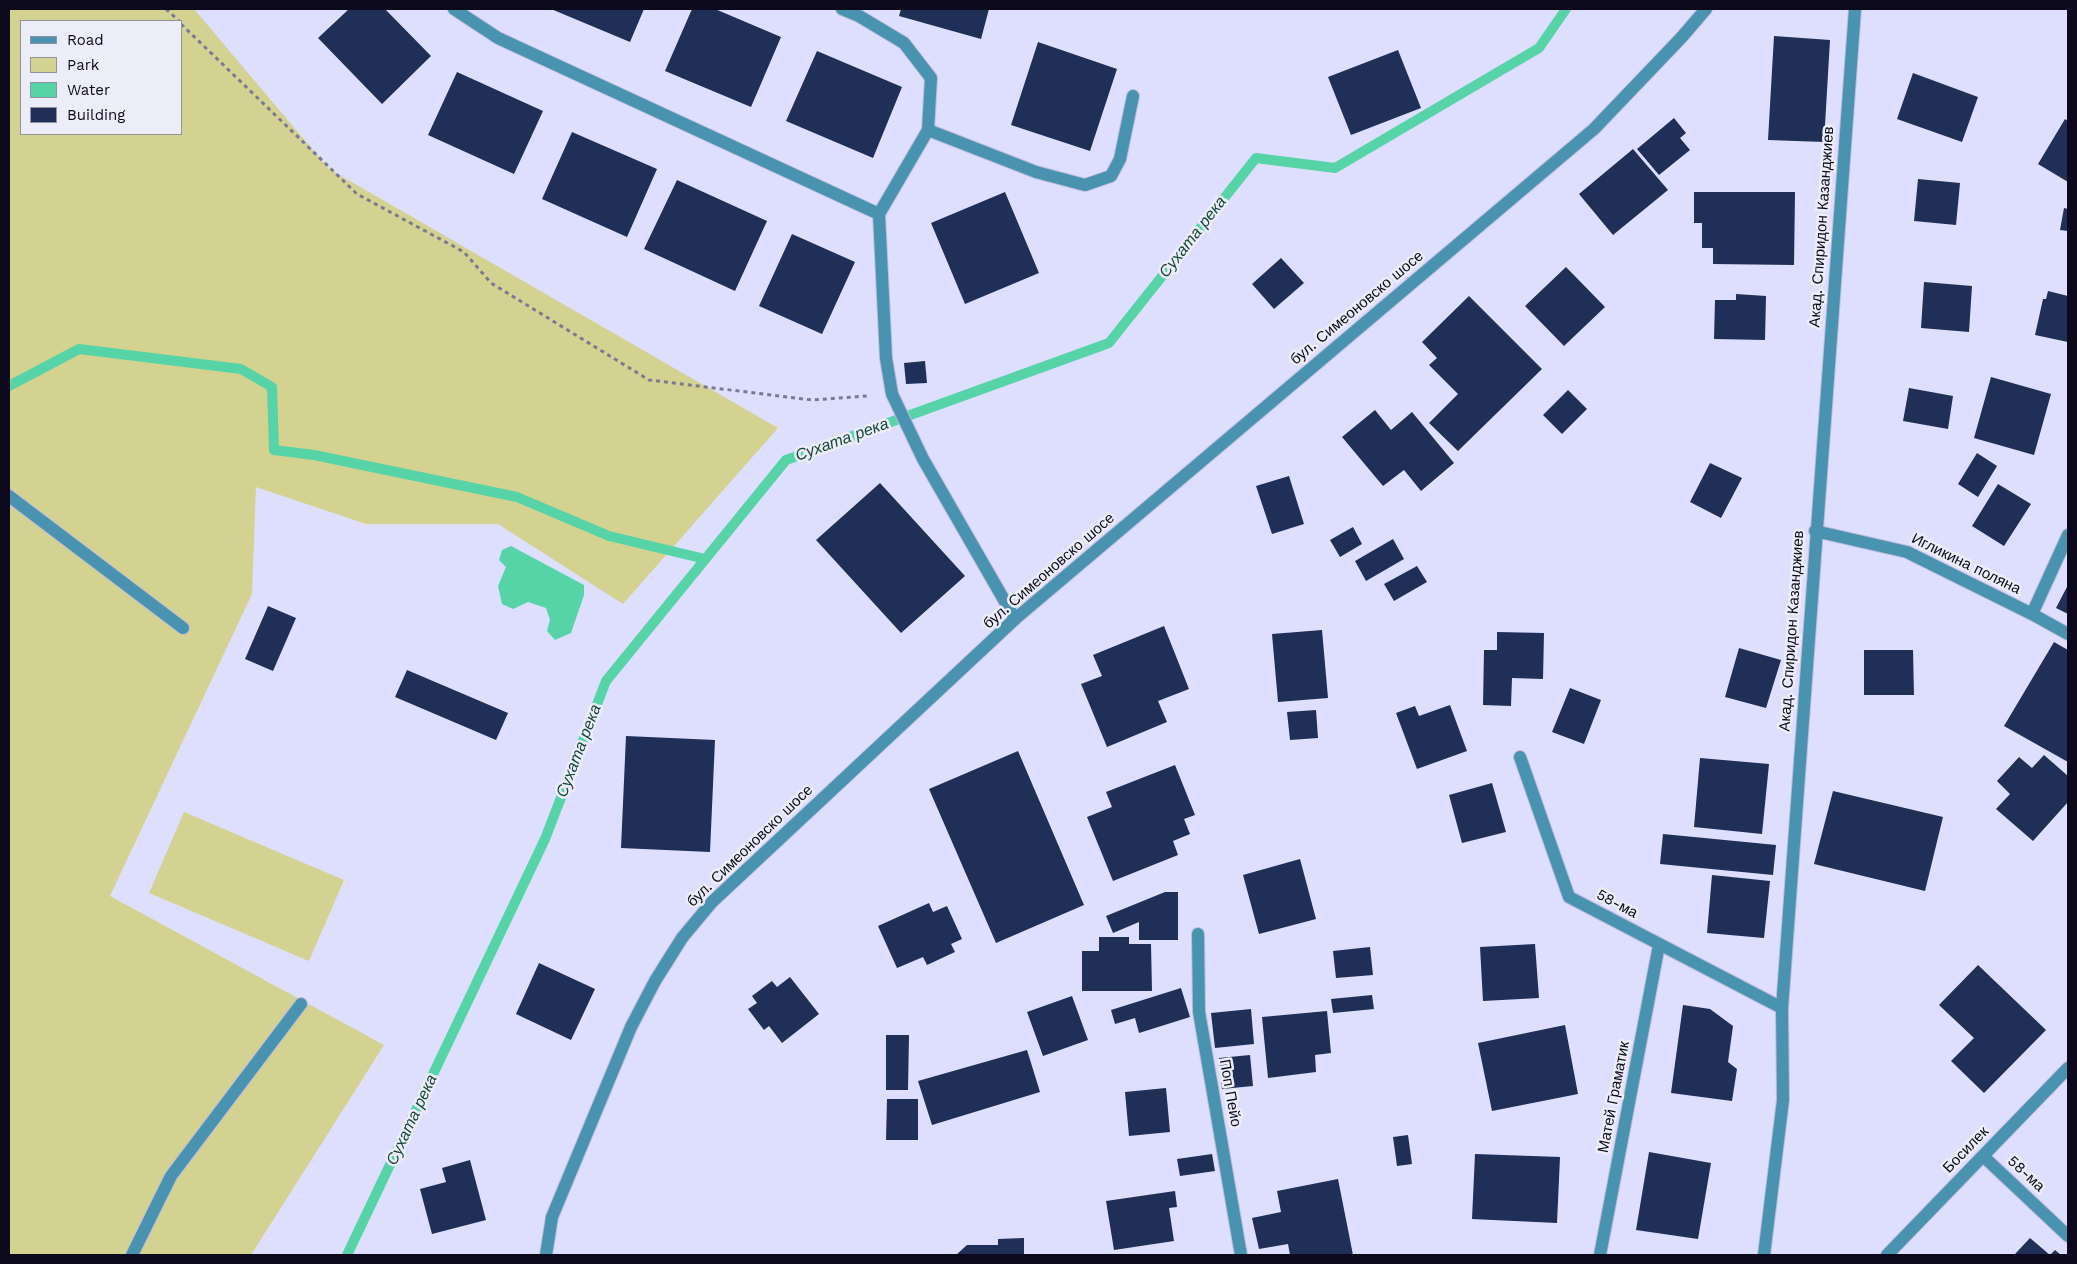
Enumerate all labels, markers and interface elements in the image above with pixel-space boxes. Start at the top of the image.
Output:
legend [20,20,182,135]
text: Road [67,31,104,49]
text: Park [67,56,99,74]
text: Water [67,81,110,99]
text: Building [67,106,125,124]
street label: Акад. Спиридон Казанджиев [1806,126,1838,328]
water label: Сухата река [1155,193,1231,281]
street label: бул. Симеоновско шосе [1287,247,1427,369]
water label: Сухата река [793,414,891,466]
street label: бул. Симеоновско шосе [980,509,1118,633]
street label: Акад. Спиридон Казанджиев [1776,530,1808,732]
street label: Игликина поляна [1908,530,2024,598]
water label: Сухата река [553,702,605,800]
street label: бул. Симеоновско шосе [683,781,817,911]
street label: 58-ма [1593,886,1641,922]
street label: Матей Граматик [1594,1040,1634,1154]
street label: Поп Пейо [1215,1058,1245,1128]
water label: Сухата река [383,1072,441,1168]
street label: Босилек [1939,1123,1993,1177]
street label: 58-ма [2004,1152,2048,1196]

